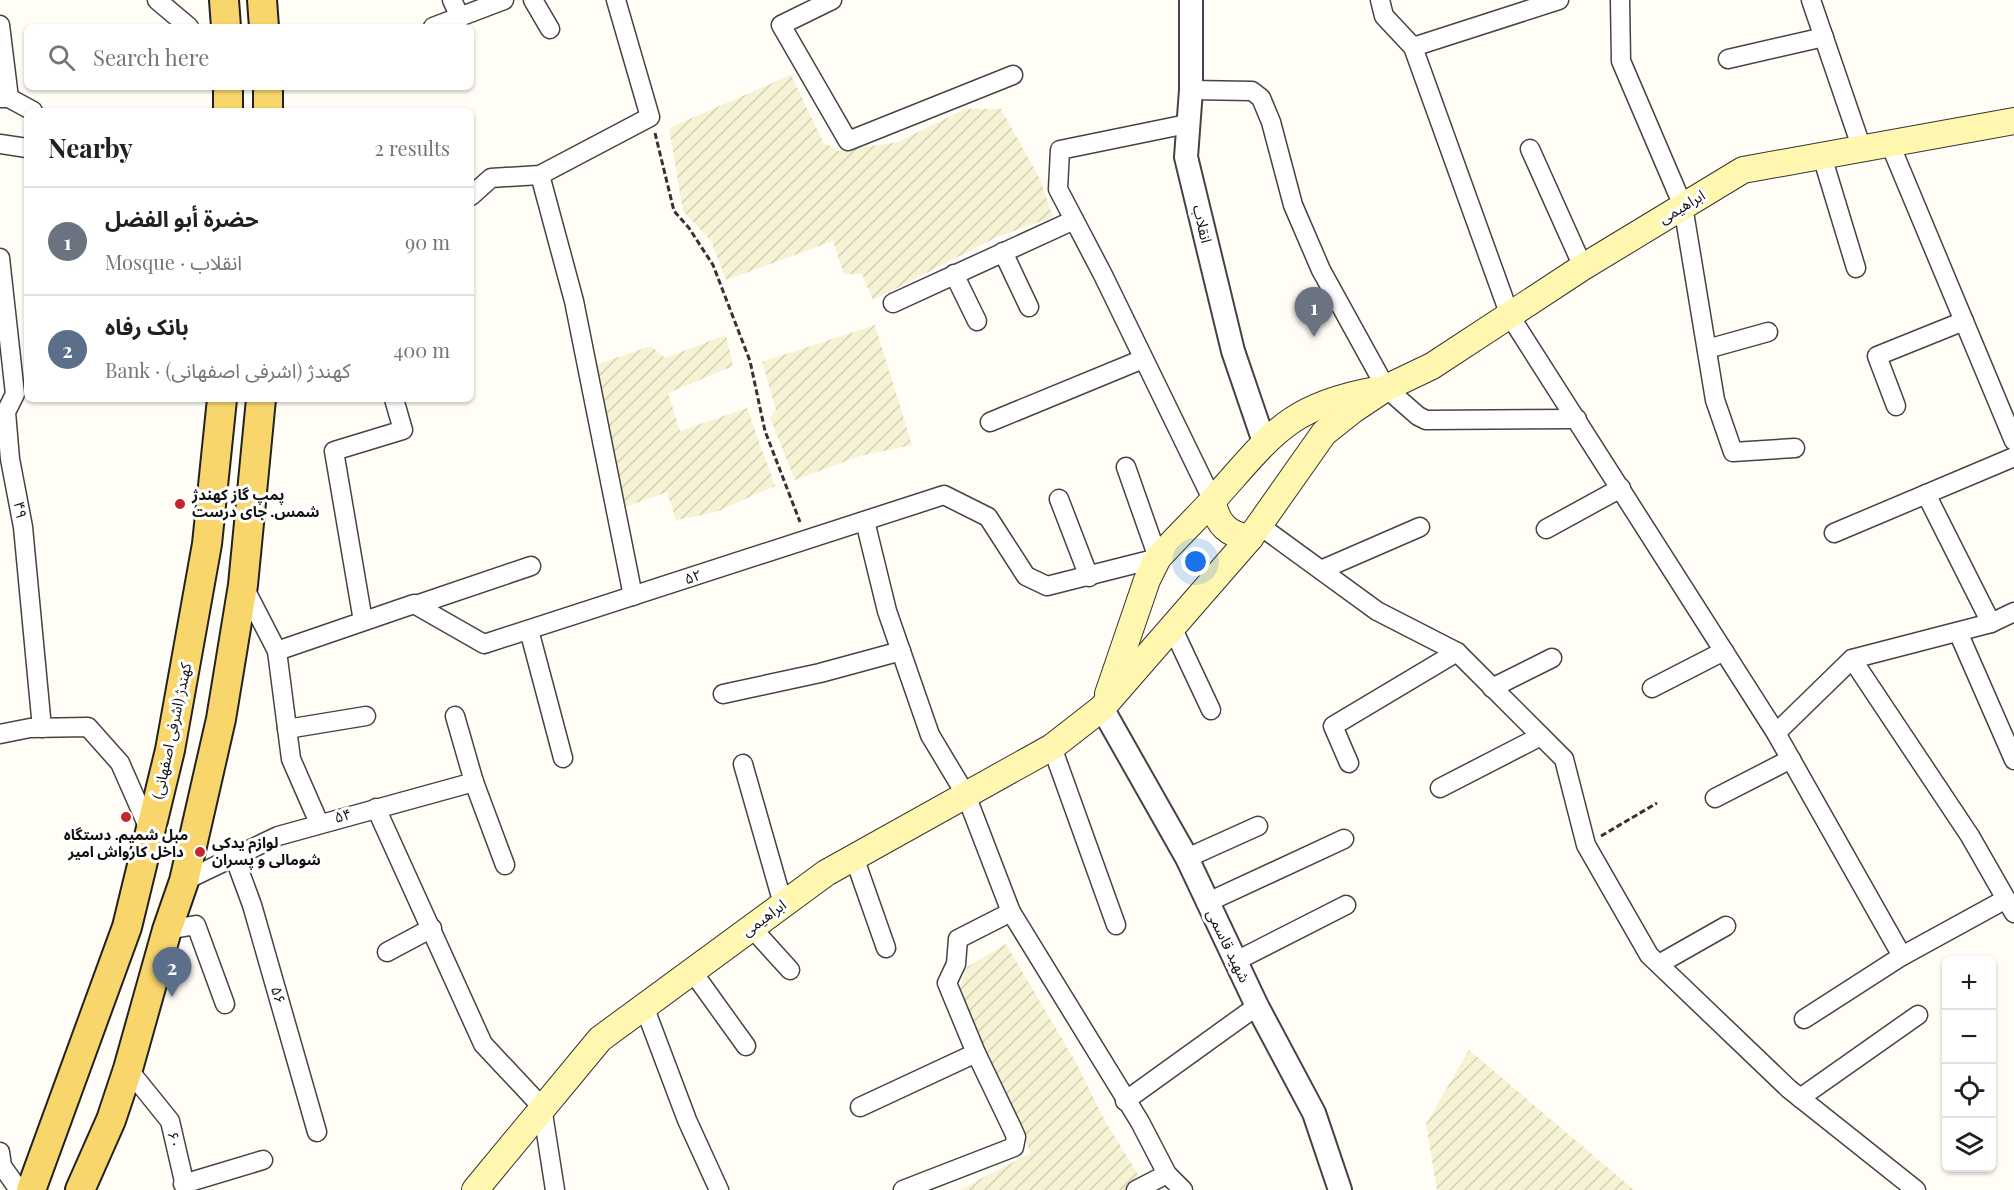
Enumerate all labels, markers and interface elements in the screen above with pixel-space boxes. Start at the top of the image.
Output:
search box [24,24,474,90]
icon: search [45,41,78,74]
text: Search here [93,42,209,72]
text: Nearby [48,130,133,165]
text: 2 results [375,134,450,161]
street label: ابراهیمی [1655,185,1708,228]
text: حضرة أبو الفضل [105,203,259,233]
street label: انقلاب [1189,203,1217,245]
text: 1 [64,228,71,255]
text: 90 m [405,228,450,255]
text: Mosque · انقلاب [105,248,242,275]
pin: 1 [1294,288,1334,337]
text: بانک رفاه [105,311,189,341]
text: 2 [62,336,73,363]
text: 400 m [393,336,450,363]
text: Bank · کهندژ (اشرفی اصفهانی) [105,356,351,383]
place label: پمپ گاز کهندژ شمس. جای درست [191,484,320,521]
marker: پمپ گاز کهندژ شمس. جای درست [173,497,187,511]
street label: ۴۹ [10,499,32,520]
your location [1181,547,1210,576]
street label: ۵۲ [681,564,704,588]
street label: کهندژ (اشرفی اصفهانی) [147,660,195,801]
street label: ۵۴ [332,803,354,827]
marker: مبل شمیم. دستگاه داخل کارواش امیر [119,810,133,824]
place label: مبل شمیم. دستگاه داخل کارواش امیر [64,824,188,861]
place label: لوازم یدکی شومالی و پسران [212,832,321,870]
marker: لوازم یدکی شومالی و پسران [193,845,207,859]
street label: ابراهیمی [737,894,790,940]
street label: شهید قاسمی [1203,906,1255,986]
pin: 2 [152,948,192,997]
map controls [1942,956,1996,1172]
button: + [1942,956,1996,1010]
street label: ۵۶ [267,984,291,1006]
button: − [1942,1010,1996,1064]
button: locate [1942,1064,1996,1118]
button: layers [1942,1118,1996,1172]
street label: ۶۰ [163,1129,187,1150]

